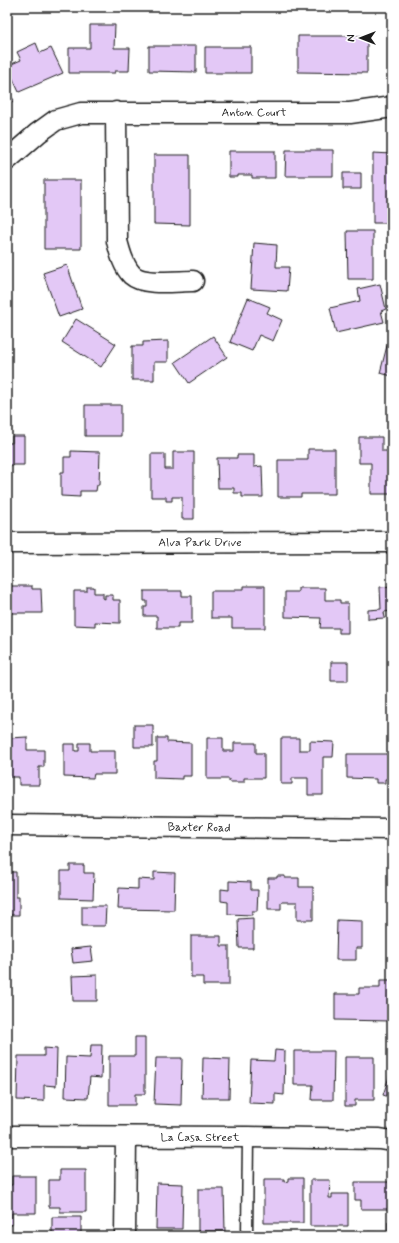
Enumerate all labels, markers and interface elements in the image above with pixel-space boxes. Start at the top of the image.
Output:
north arrow [341,18,381,58]
text: N [345,34,359,42]
street label: Anton Court [222,105,287,121]
street label: Alva Park Drive [158,535,242,551]
street label: Baxter Road [167,819,231,837]
street label: La Casa Street [160,1130,240,1146]

